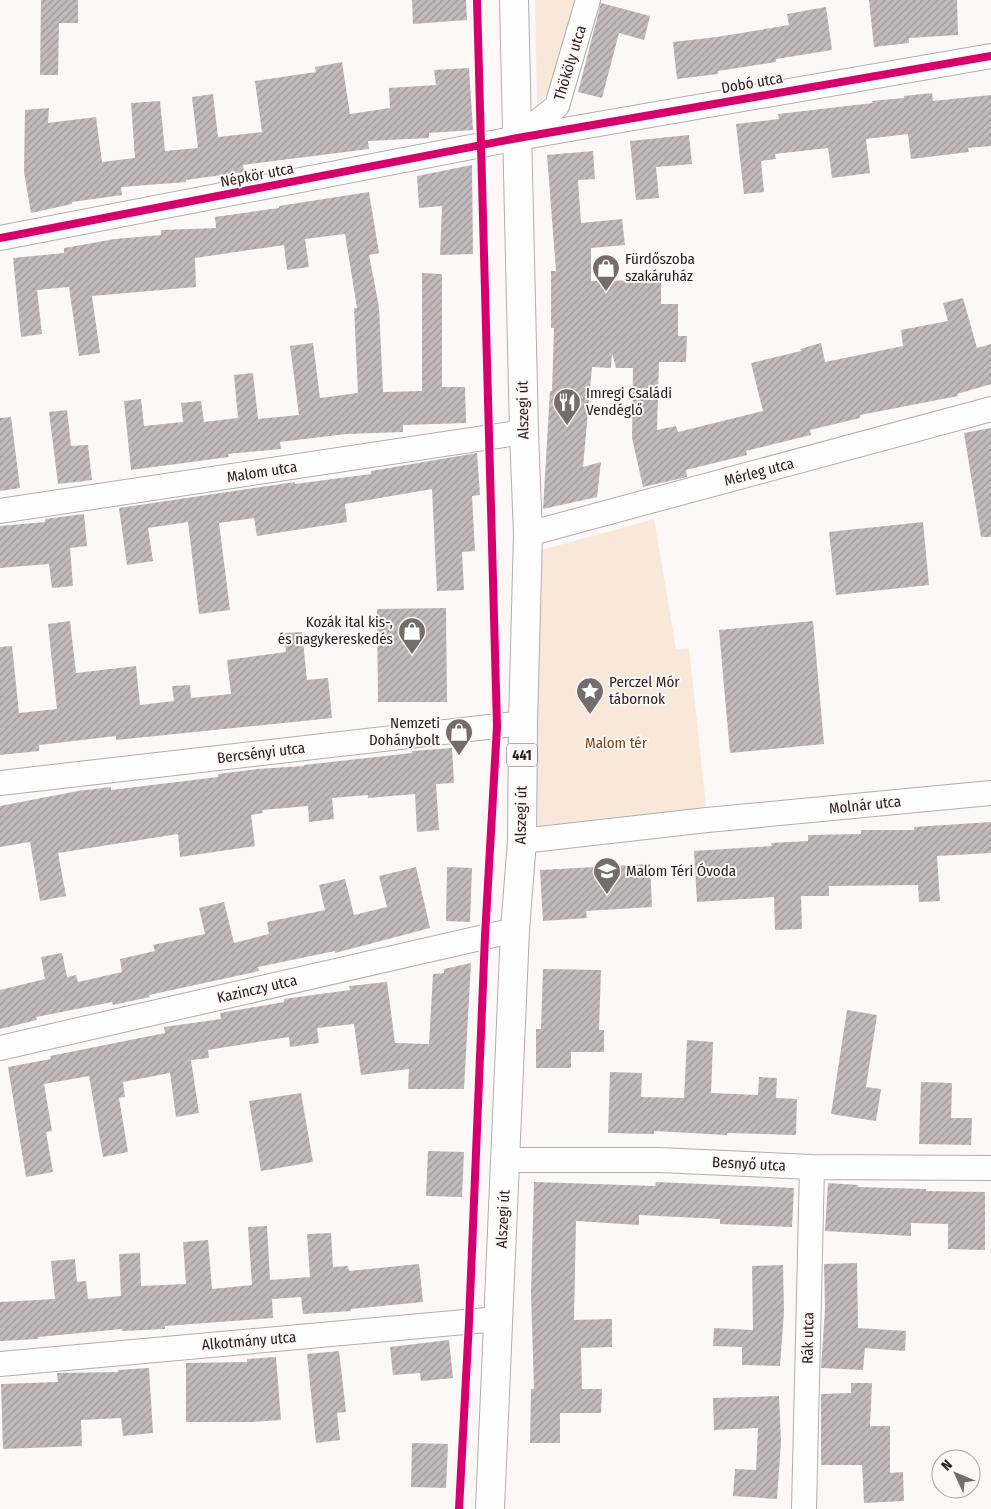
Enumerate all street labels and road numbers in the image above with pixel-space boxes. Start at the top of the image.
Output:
street label: Thököly utca [550,23,590,103]
street label: Dobó utca [720,69,784,97]
street label: Népkör utca [219,159,295,191]
street label: Alszegi út [513,380,533,439]
street label: Mérleg utca [722,454,796,490]
street label: Malom utca [226,458,298,486]
street label: Bercsényi utca [216,739,306,767]
road number: 441 [507,744,537,766]
street label: Alszegi út [511,785,531,844]
street label: Molnár utca [828,792,902,818]
street label: Kazinczy utca [215,971,299,1007]
street label: Besnyő utca [712,1153,786,1175]
street label: Alszegi út [492,1189,514,1249]
street label: Rák utca [799,1312,817,1364]
street label: Alkotmány utca [201,1328,297,1354]

